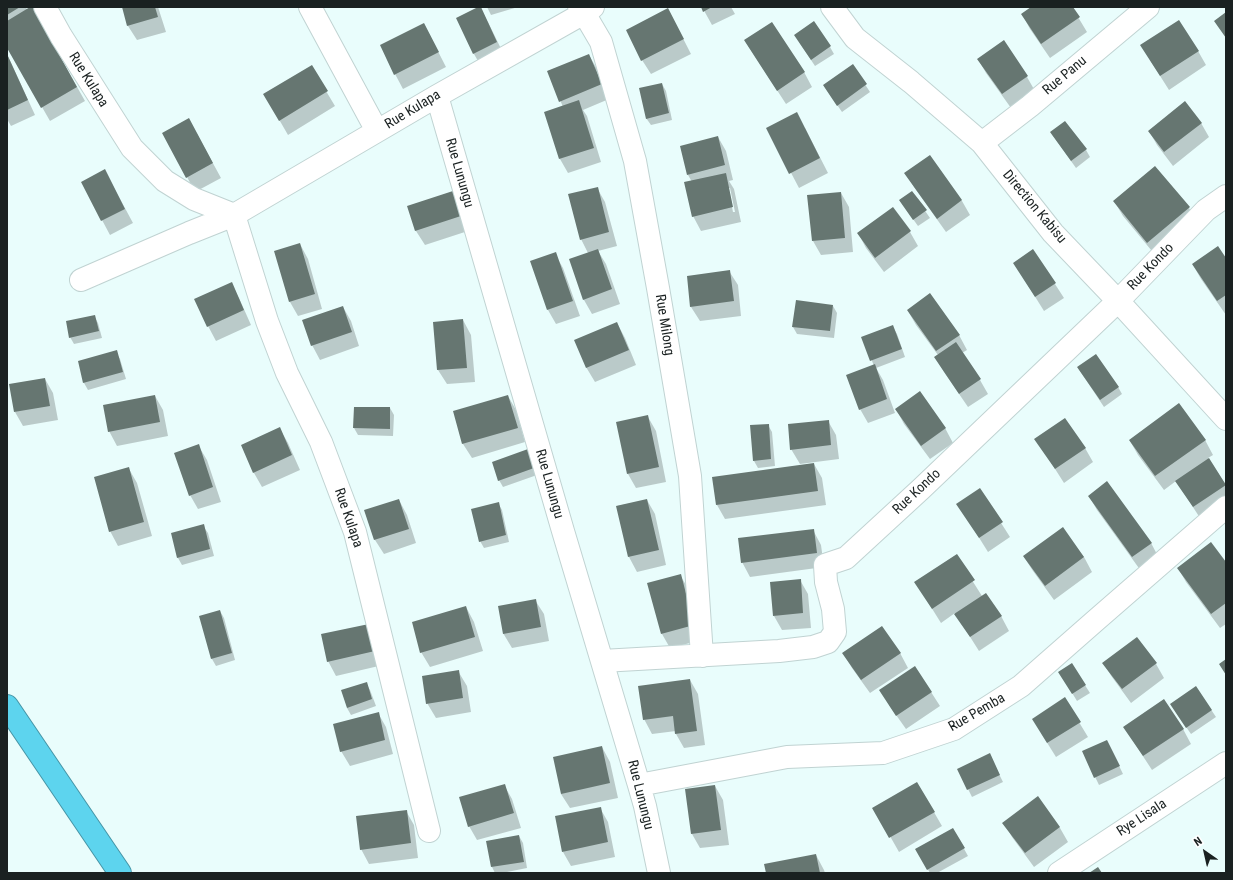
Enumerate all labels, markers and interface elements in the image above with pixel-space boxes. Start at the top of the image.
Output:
street label: Rue Kulapa [65,49,111,111]
street label: Rue Panu [1040,53,1090,99]
street label: Rue Kulapa [382,87,444,133]
street label: Rue Lunungu [441,137,477,209]
street label: Direction Kabisu [999,167,1069,247]
street label: Rue Kondo [1124,240,1178,294]
street label: Rue Milong [651,293,677,357]
street label: Rue Lunungu [531,448,567,520]
street label: Rue Kondo [890,466,944,518]
street label: Rue Kulapa [330,486,366,550]
street label: Rue Pemba [946,690,1008,736]
street label: Rue Lunungu [623,758,657,832]
street label: Rye Lisala [1114,796,1170,840]
north arrow [1185,832,1225,872]
text: N [1192,834,1204,849]

